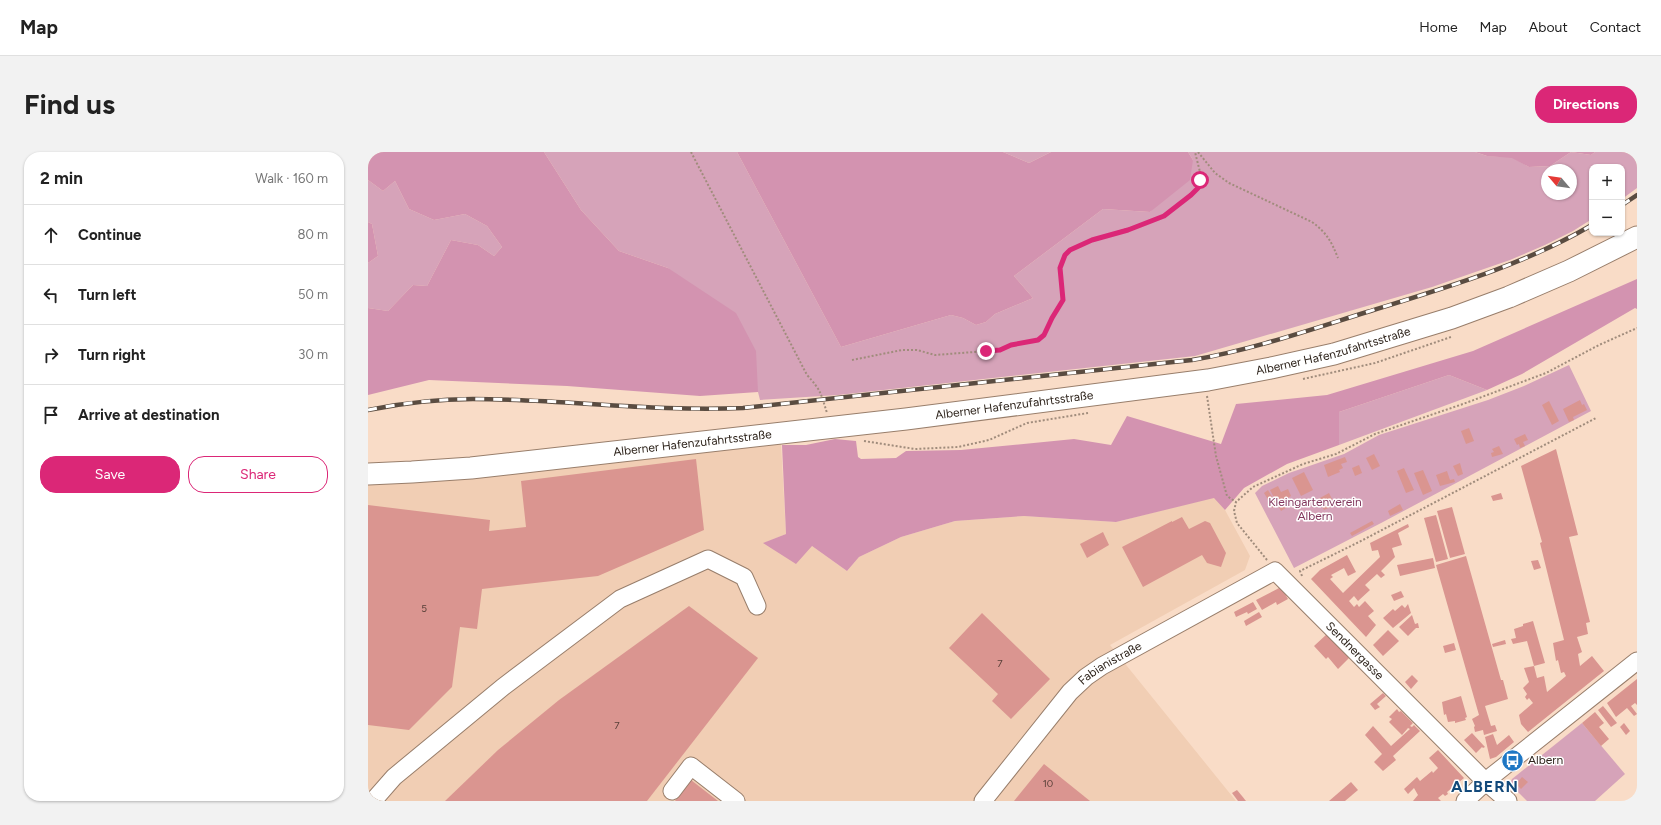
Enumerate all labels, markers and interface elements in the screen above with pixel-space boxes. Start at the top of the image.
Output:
text: Map [20,16,58,39]
text: Home [1419,19,1458,36]
text: Map [1480,19,1507,36]
text: About [1529,19,1568,36]
text: Contact [1590,19,1641,36]
button: Directions [1535,86,1637,123]
text: Find us [24,87,115,121]
north arrow [1541,164,1577,200]
map controls [1589,164,1625,236]
button: + [1589,164,1625,200]
text: 2 min [40,168,83,188]
text: Walk · 160 m [255,171,328,186]
route start [1191,171,1209,189]
button: − [1589,200,1625,236]
icon: ahead [40,224,62,246]
text: Continue [78,226,141,244]
text: 80 m [297,227,328,242]
icon: left [40,284,62,306]
text: Turn left [78,286,136,304]
text: 50 m [298,287,328,302]
street label: Alberner Hafenzufahrtsstraße [1255,324,1413,378]
route end [977,342,995,360]
icon: right [40,344,62,366]
text: Turn right [78,346,146,364]
text: 30 m [298,347,328,362]
street label: Alberner Hafenzufahrtsstraße [934,388,1094,422]
icon: arrive [40,404,62,426]
text: Arrive at destination [78,406,219,424]
street label: Alberner Hafenzufahrtsstraße [613,427,773,459]
button: Save [40,456,180,493]
button: Share [188,456,328,493]
park label: Kleingartenverein Albern [1268,495,1362,523]
house number: 5 [421,602,427,615]
street label: Sendnergasse [1323,619,1387,683]
street label: Fabianistraße [1075,638,1144,688]
house number: 7 [997,657,1003,670]
house number: 7 [614,719,620,732]
bus stop icon: Albern [1499,747,1525,773]
place label: Albern [1528,753,1563,767]
house number: 10 [1043,777,1053,790]
district label: ALBERN [1451,777,1519,796]

